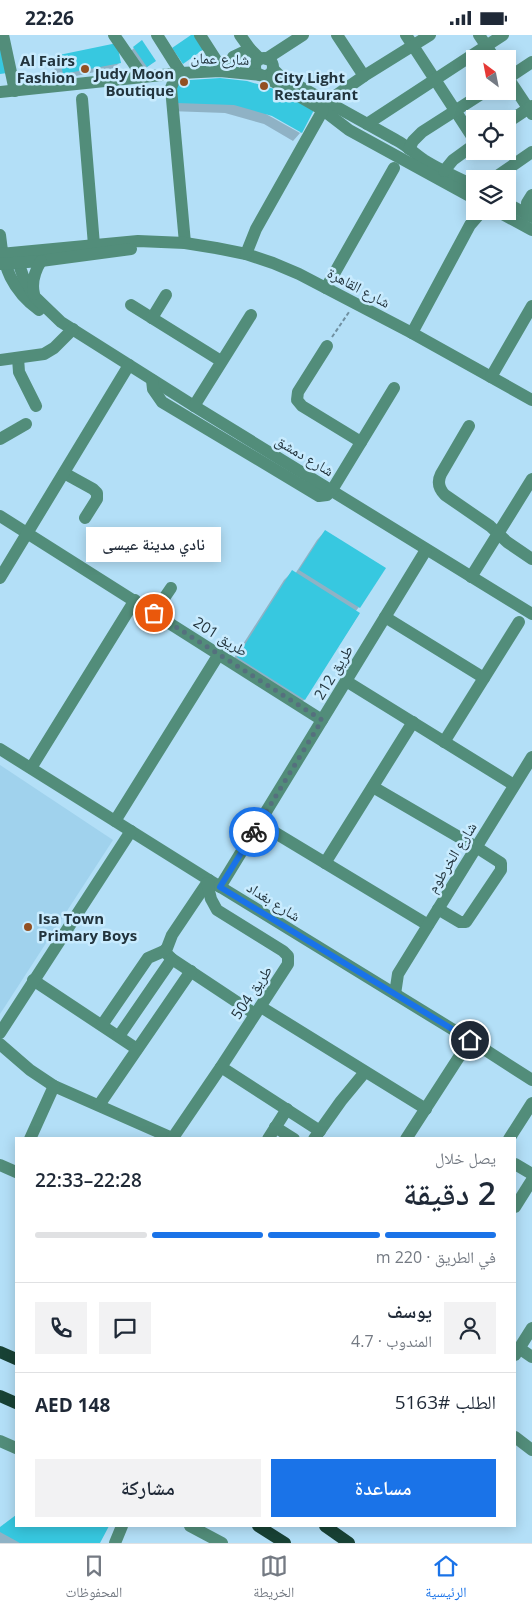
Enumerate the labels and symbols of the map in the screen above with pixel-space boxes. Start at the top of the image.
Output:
street label: شارع عمان [190,47,250,70]
place label: Al Fairs Fashion [17,50,75,87]
north arrow [466,50,516,100]
marker: Al Fairs Fashion [79,63,91,75]
place label: Judy Moon Boutique [93,63,174,100]
place label: City Light Restaurant [274,67,358,104]
marker: Judy Moon Boutique [178,76,190,88]
marker: City Light Restaurant [258,80,270,92]
street label: شارع القاهرة [324,262,394,313]
street label: شارع دمشق [271,430,338,481]
callout: نادي مدينة عيسى [86,528,222,563]
pin [133,592,175,634]
street label: طريق 201 [190,612,252,661]
street label: طريق 212 [309,641,358,704]
courier [229,807,279,857]
street label: شارع الخرطوم [421,818,481,897]
street label: شارع بغداد [243,877,305,926]
place label: Isa Town Primary Boys [38,908,137,945]
marker: Isa Town Primary Boys [22,921,34,933]
street label: طريق 504 [226,961,277,1023]
pin [449,1019,491,1061]

